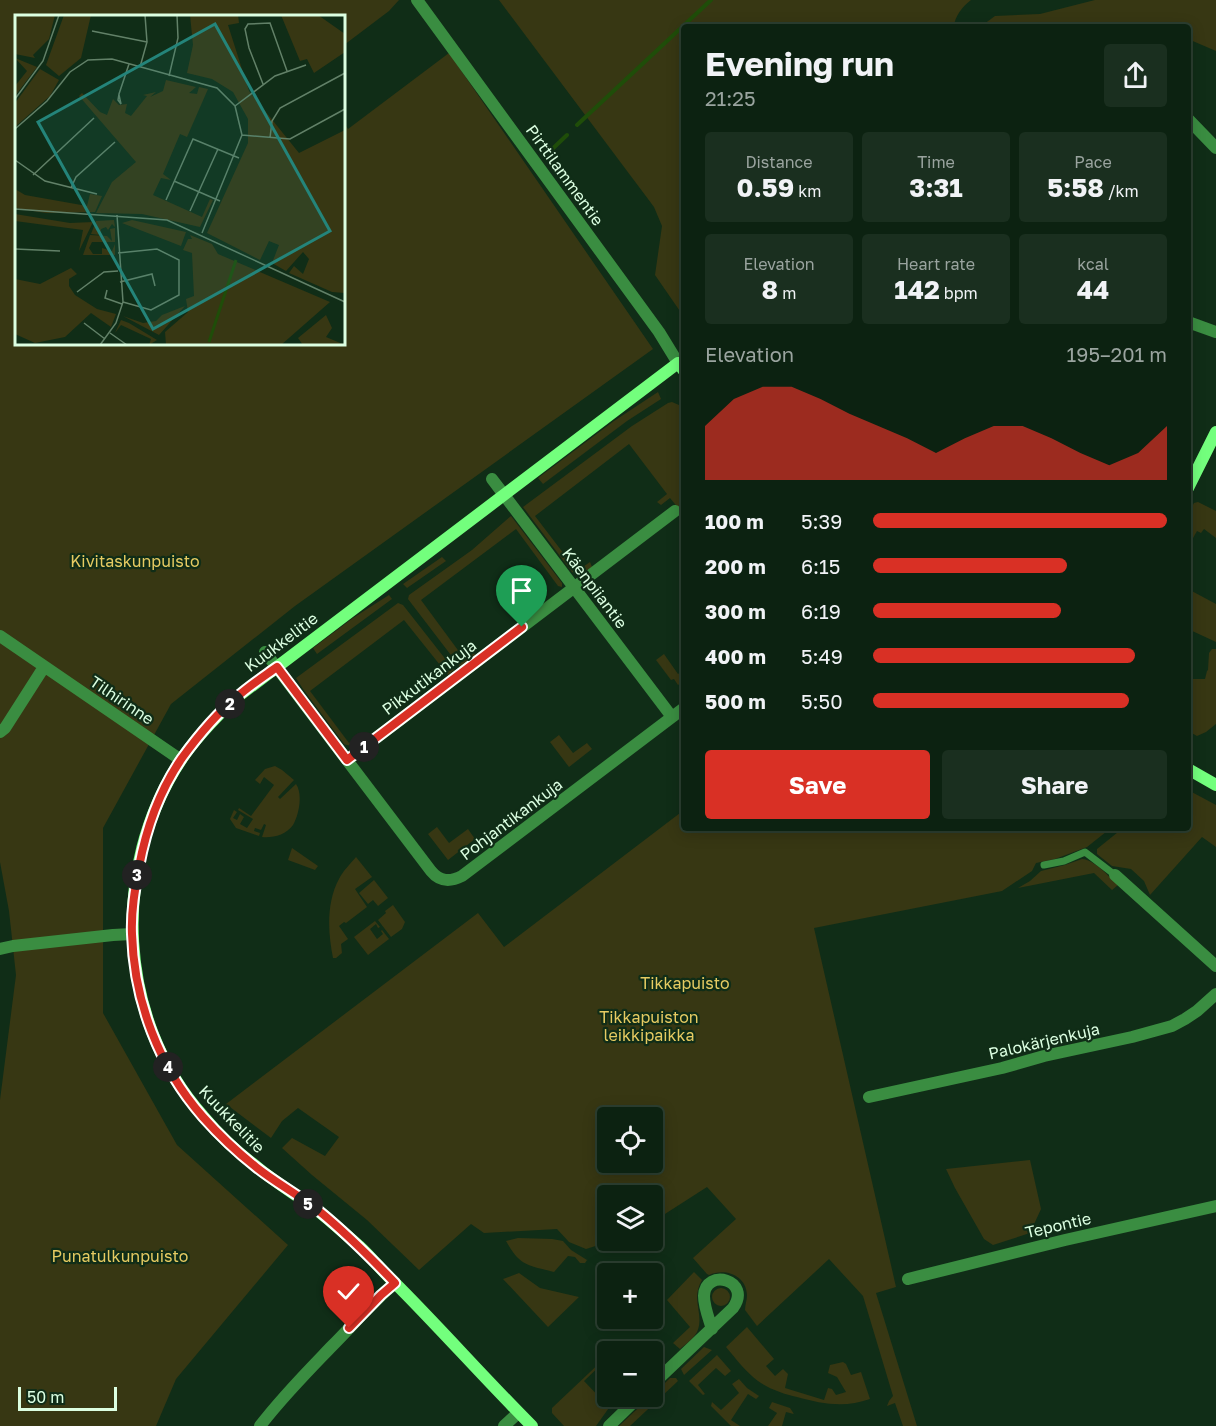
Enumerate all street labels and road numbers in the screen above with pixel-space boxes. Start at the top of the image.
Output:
street label: Pirttilammentie [522,121,608,229]
street label: Käenpiiantie [558,544,632,632]
street label: Kuukkelitie [240,608,322,676]
street label: Pikkutikankuja [378,635,480,719]
street label: Tilhirinne [86,671,158,729]
street label: Pohjantikankuja [456,774,566,864]
street label: Palokärjenkuja [986,1018,1102,1064]
street label: Kuukkelitie [195,1081,269,1157]
street label: Tepontie [1023,1208,1093,1242]

